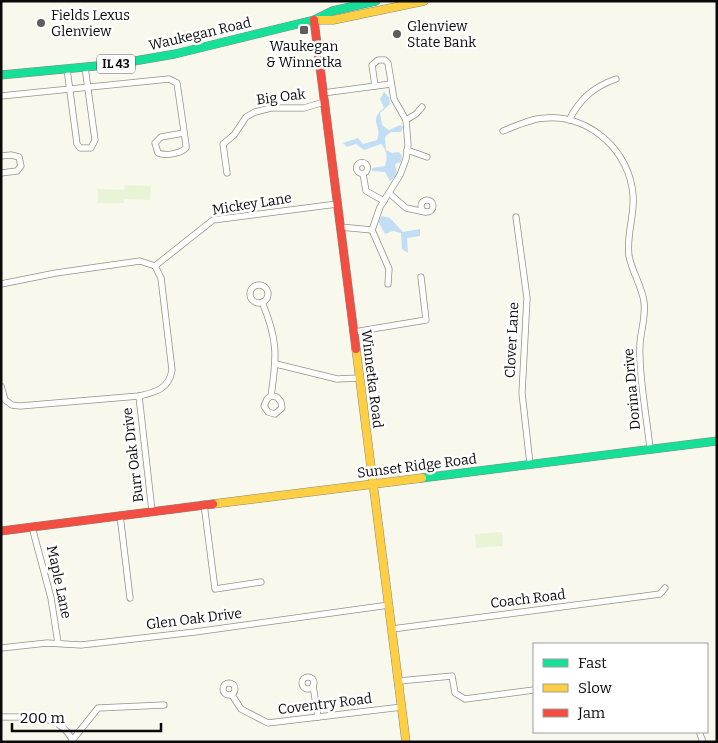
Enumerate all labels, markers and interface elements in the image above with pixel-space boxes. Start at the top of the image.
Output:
place label: Fields Lexus Glenview [51,7,130,40]
street label: Waukegan Road [147,14,253,54]
marker: Fields Lexus Glenview [35,17,47,29]
place label: Glenview State Bank [407,18,476,51]
marker: Waukegan & Winnetka [298,24,310,36]
marker: Glenview State Bank [391,28,403,40]
place label: Waukegan & Winnetka [266,38,342,71]
road number: IL 43 [97,54,135,74]
street label: Big Oak [256,86,307,108]
street label: Mickey Lane [211,189,293,219]
street label: Clover Lane [502,302,522,378]
street label: Winnetka Road [358,329,386,429]
street label: Dorina Drive [620,347,644,431]
street label: Burr Oak Drive [119,407,147,503]
street label: Sunset Ridge Road [356,450,478,482]
street label: Maple Lane [43,544,75,620]
street label: Coach Road [489,586,567,612]
street label: Glen Oak Drive [145,605,243,633]
legend [533,643,708,733]
text: Fast [578,654,607,672]
text: Slow [578,679,613,697]
street label: Coventry Road [277,690,373,718]
scale bar [12,700,161,732]
text: Jam [577,704,606,722]
text: 200 m [20,709,65,727]

